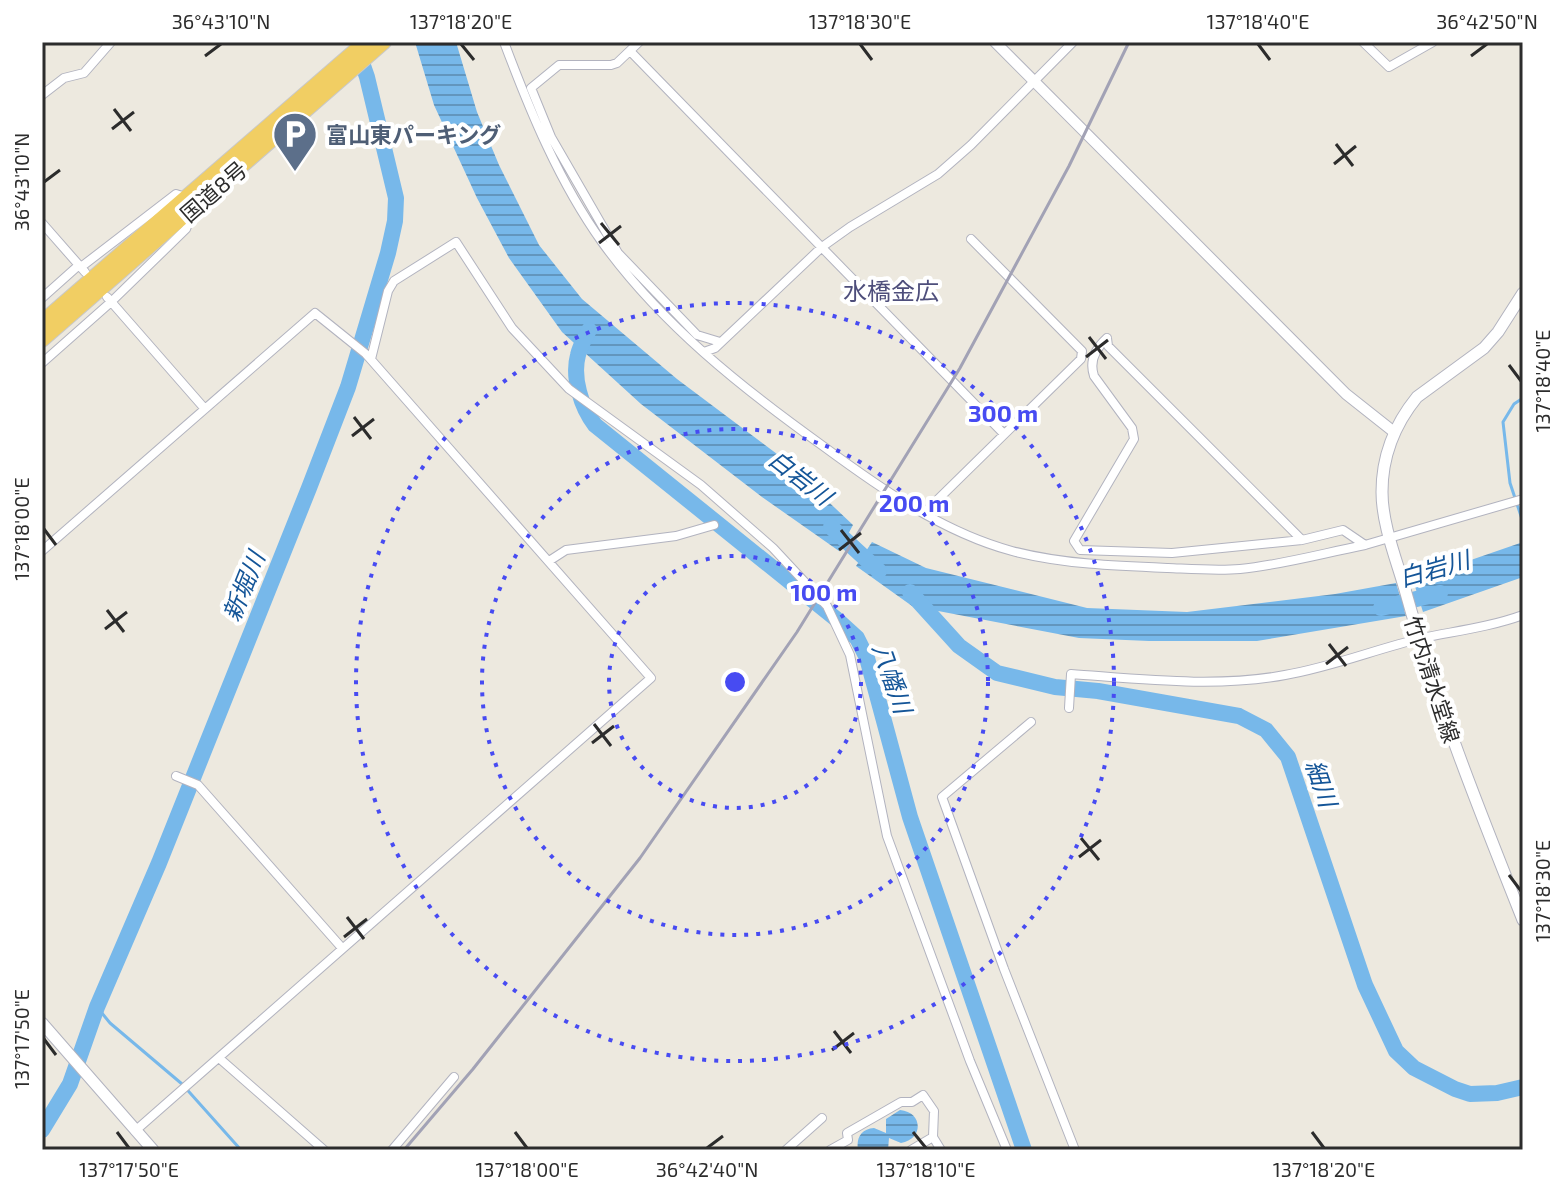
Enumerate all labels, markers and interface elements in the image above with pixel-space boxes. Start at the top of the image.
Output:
text: 36°43'10"N [172,9,270,33]
text: 137°18'20"E [410,9,512,33]
text: 137°18'30"E [809,9,911,33]
text: 137°18'40"E [1206,9,1310,33]
text: 36°42'50"N [1436,9,1538,33]
parking icon: 富山東パーキング [271,110,319,173]
place label: 富山東パーキング [326,121,501,147]
text: 36°43'10"N [9,133,33,231]
street label: 国道8号 [175,155,251,227]
district label: 水橋金広 [843,276,939,305]
text: 137°18'40"E [1530,329,1554,433]
text: 300 m [968,398,1038,427]
water label: 白岩川 [764,443,841,512]
text: 137°18'00"E [9,477,33,581]
text: 200 m [879,488,949,517]
water label: 白岩川 [1395,543,1475,592]
water label: 新堀川 [216,544,271,625]
text: 100 m [791,577,857,606]
street label: 竹内清水堂線 [1400,612,1466,746]
water label: 八幡川 [868,639,919,720]
centre of rings [721,668,749,696]
water label: 細川 [1300,756,1345,813]
text: 137°18'30"E [1530,840,1554,942]
text: 137°17'50"E [9,989,33,1089]
text: 137°17'50"E [79,1157,179,1181]
text: 137°18'00"E [475,1157,579,1181]
text: 36°42'40"N [656,1157,758,1181]
text: 137°18'10"E [876,1157,976,1181]
text: 137°18'20"E [1273,1157,1375,1181]

